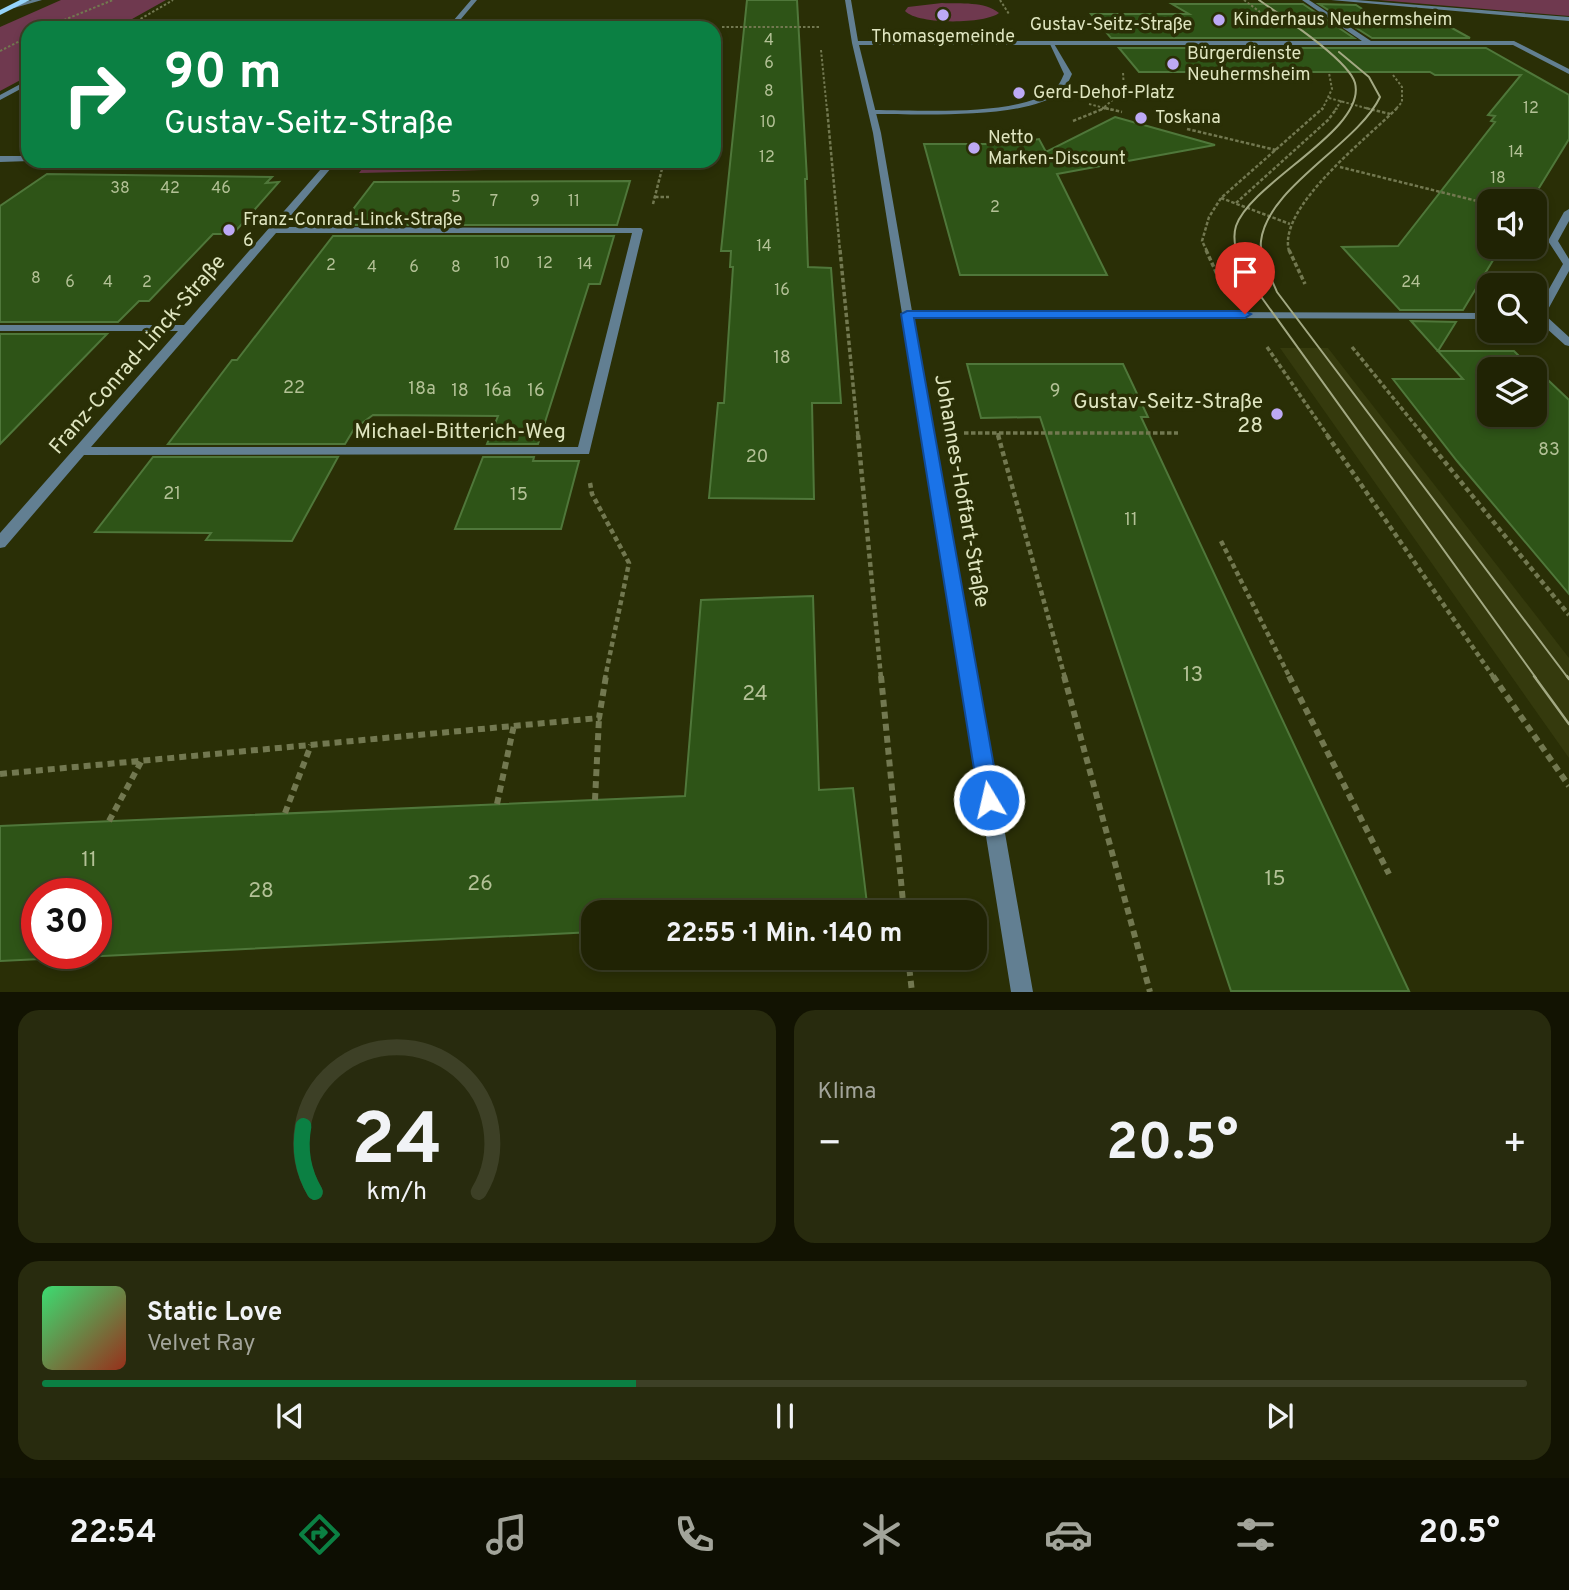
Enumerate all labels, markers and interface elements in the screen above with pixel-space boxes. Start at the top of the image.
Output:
marker: Thomasgemeinde [935,7,951,23]
place label: Kinderhaus Neuhermsheim [1233,9,1453,32]
marker: Kinderhaus Neuhermsheim [1211,12,1227,28]
street label: Gustav-Seitz-Straße [1030,14,1192,37]
place label: Thomasgemeinde [871,26,1015,49]
house number: 4 [764,31,774,51]
place label: Bürgerdienste Neuhermsheim [1187,43,1310,87]
text: 90 m [164,44,282,106]
icon: right [49,49,140,140]
house number: 6 [764,54,774,74]
marker: Bürgerdienste Neuhermsheim [1165,56,1181,72]
house number: 8 [764,82,774,102]
place label: Gerd-Dehof-Platz [1033,82,1175,105]
marker: Gerd-Dehof-Platz [1011,85,1027,101]
house number: 12 [1523,99,1539,119]
text: Gustav-Seitz-Straße [164,105,453,145]
place label: Toskana [1155,107,1221,130]
marker: Toskana [1133,110,1149,126]
house number: 10 [760,113,776,133]
place label: Netto Marken-Discount [988,127,1126,171]
marker: Netto Marken-Discount [966,140,982,156]
house number: 14 [1508,143,1524,163]
house number: 12 [759,148,775,168]
house number: 18 [1490,169,1506,189]
house number: 38 [110,179,130,199]
house number: 42 [160,179,180,199]
house number: 46 [211,179,231,199]
house number: 5 [451,188,461,208]
map controls [1477,189,1547,427]
button: sound [1477,189,1547,259]
house number: 7 [490,192,498,212]
house number: 9 [530,192,540,212]
house number: 11 [568,192,580,212]
house number: 2 [990,198,1000,218]
place label: Franz-Conrad-Linck-Straße 6 [243,209,462,253]
marker: Franz-Conrad-Linck-Straße 6 [221,222,237,238]
house number: 14 [756,237,772,257]
pin [1215,242,1275,314]
street label: Franz-Conrad-Linck-Straße [44,250,232,460]
icon: arrive [1226,253,1264,291]
house number: 10 [494,254,510,274]
house number: 12 [537,254,553,274]
house number: 14 [577,255,593,275]
house number: 2 [326,256,336,276]
house number: 4 [367,258,377,278]
house number: 6 [409,258,419,278]
house number: 8 [451,258,461,278]
house number: 8 [31,269,41,289]
house number: 6 [65,273,75,293]
house number: 4 [103,273,113,293]
house number: 2 [142,273,152,293]
house number: 24 [1401,273,1421,293]
button: search [1477,273,1547,343]
house number: 16 [774,281,790,301]
house number: 18 [773,347,791,370]
button: layers [1477,357,1547,427]
street label: Johannes-Hoffart-Straße [927,372,995,610]
house number: 22 [283,377,305,400]
house number: 18a [408,378,436,401]
house number: 18 [451,380,469,403]
house number: 16a [485,380,511,403]
house number: 16 [527,380,545,403]
house number: 9 [1050,380,1060,403]
place label: Gustav-Seitz-Straße 28 [1073,389,1263,440]
marker: Gustav-Seitz-Straße 28 [1269,406,1285,422]
street label: Michael-Bitterich-Weg [354,419,566,446]
house number: 83 [1538,439,1560,462]
house number: 20 [746,446,768,469]
house number: 21 [163,483,181,506]
house number: 15 [510,484,528,507]
house number: 11 [1124,509,1138,532]
house number: 13 [1183,662,1203,689]
house number: 24 [742,681,768,708]
position arrow [952,763,1026,837]
house number: 11 [81,847,97,874]
house number: 15 [1265,866,1285,893]
house number: 26 [467,871,493,898]
speed limit sign: 30 [21,878,112,969]
house number: 28 [248,878,274,905]
text: 22:55 · 1 Min. · 140 m [666,918,902,951]
text: Klima [818,1078,876,1107]
text: 24 [351,1099,442,1191]
text: 20.5° [1106,1112,1238,1178]
text: − [818,1121,842,1170]
text: + [1502,1121,1527,1170]
text: km/h [366,1177,427,1209]
text: Static Love [147,1297,282,1330]
text: Velvet Ray [147,1330,255,1359]
icon: previous [271,1397,309,1435]
icon: pause [766,1397,804,1435]
icon: next [1261,1397,1299,1435]
icon: directions [295,1510,344,1559]
icon: music [482,1510,531,1559]
icon: phone [670,1510,719,1559]
icon: climate [857,1510,906,1559]
icon: car [1044,1510,1093,1559]
icon: filters [1231,1510,1280,1559]
text: 22:54 [69,1514,157,1554]
text: 20.5° [1419,1514,1500,1554]

